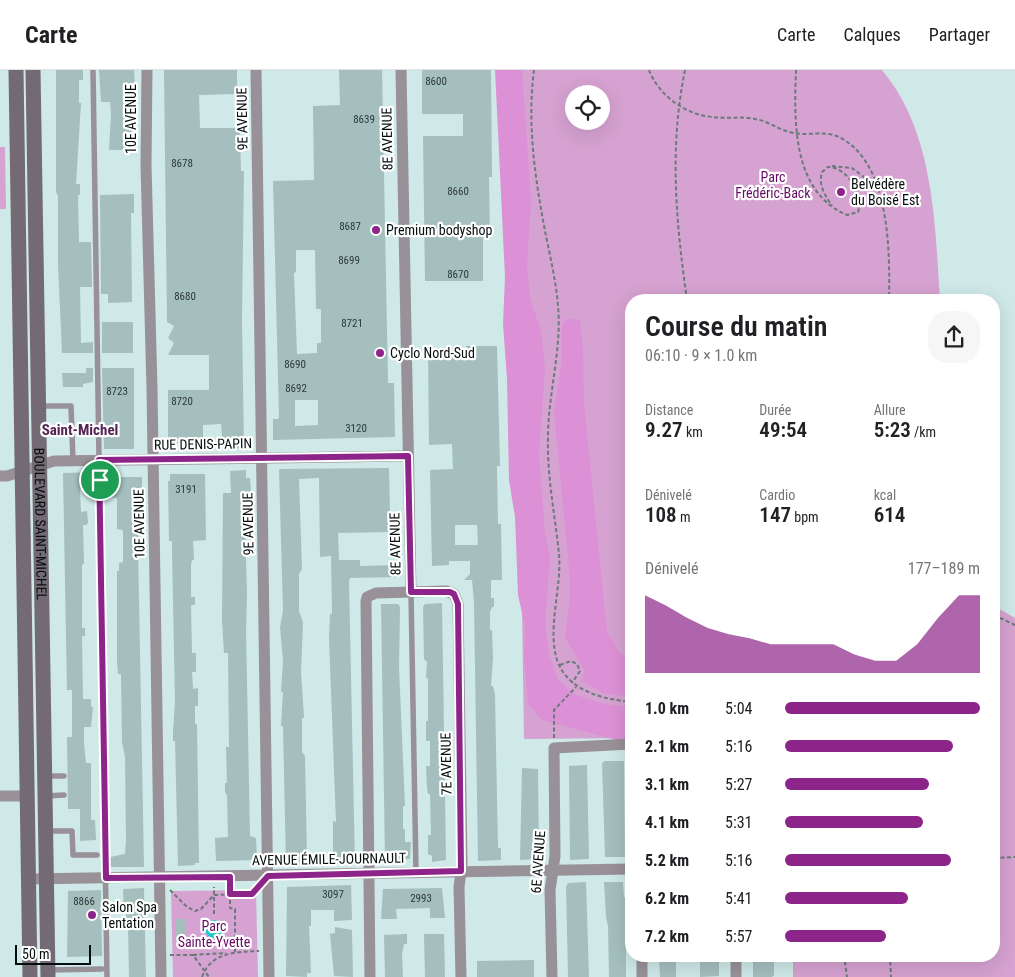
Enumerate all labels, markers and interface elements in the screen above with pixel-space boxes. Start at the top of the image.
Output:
text: Carte [25,21,77,49]
text: Carte [777,24,816,45]
text: Calques [844,24,901,45]
text: Partager [929,24,990,45]
house number: 8600 [425,75,447,88]
street label: 10E AVENUE [123,84,139,154]
map controls [565,85,610,130]
button: locate [565,85,610,130]
street label: 9E AVENUE [233,87,251,151]
street label: 8E AVENUE [378,107,396,171]
house number: 8639 [353,113,375,126]
house number: 8678 [171,157,193,170]
park label: Parc Frédéric-Back [735,169,811,201]
place label: Belvédère du Boisé Est [851,176,919,208]
house number: 8660 [447,185,469,198]
marker: Belvédère du Boisé Est [835,186,847,198]
house number: 8687 [339,220,361,233]
place label: Premium bodyshop [386,222,493,238]
marker: Premium bodyshop [370,224,382,236]
house number: 8699 [338,254,360,267]
house number: 8670 [447,268,469,281]
house number: 8680 [174,290,196,303]
text: Course du matin [645,310,828,343]
button: share [928,311,980,363]
house number: 8721 [341,317,363,330]
place label: Cyclo Nord-Sud [390,345,475,361]
text: 06:10 · 9 × 1.0 km [645,346,757,365]
marker: Cyclo Nord-Sud [374,347,386,359]
house number: 8690 [284,358,306,371]
house number: 8692 [285,382,307,395]
house number: 8723 [106,385,128,398]
house number: 8720 [171,395,193,408]
text: Distance [645,402,693,418]
text: Durée [759,402,791,418]
text: Allure [874,402,906,418]
text: 9.27 [645,418,683,442]
text: 49:54 [759,418,807,442]
text: 5:23 [874,418,911,442]
district label: Saint-Michel [42,421,118,439]
house number: 3120 [345,422,367,435]
text: km [683,424,703,440]
text: /km [911,424,936,440]
street label: RUE DENIS-PAPIN [154,435,252,453]
street label: BOULEVARD SAINT-MICHEL [31,448,50,601]
pin [79,459,121,501]
icon: arrive [86,466,114,494]
house number: 3191 [175,483,197,496]
text: Dénivelé [645,487,692,503]
text: Cardio [759,487,795,503]
text: kcal [874,487,896,503]
street label: 10E AVENUE [130,489,148,559]
street label: 9E AVENUE [239,492,257,556]
text: 108 [645,503,677,527]
text: 147 [759,503,791,527]
text: 614 [874,503,905,527]
text: m [677,509,690,525]
text: bpm [791,509,819,525]
street label: 8E AVENUE [386,512,404,576]
text: Dénivelé [645,559,698,578]
text: 177–189 m [908,559,980,578]
text: 1.0 km [645,699,689,718]
text: 5:04 [725,699,752,718]
street label: 7E AVENUE [437,732,455,796]
text: 2.1 km [645,737,689,756]
text: 5:16 [725,737,752,756]
text: 3.1 km [645,775,689,794]
text: 5:27 [725,775,752,794]
text: 4.1 km [645,813,689,832]
text: 5:31 [725,813,752,832]
street label: 6E AVENUE [528,830,548,894]
street label: AVENUE ÉMILE-JOURNAULT [252,849,406,868]
text: 5.2 km [645,851,689,870]
text: 5:16 [725,851,752,870]
house number: 3097 [322,888,344,901]
text: 6.2 km [645,889,689,908]
text: 5:41 [725,889,752,908]
house number: 2993 [410,892,432,905]
house number: 8866 [73,895,95,908]
place label: Salon Spa Tentation [102,899,157,931]
marker: Salon Spa Tentation [86,909,98,921]
park label: Parc Sainte-Yvette [178,918,251,950]
text: 7.2 km [645,927,689,946]
text: 5:57 [725,927,752,946]
scale bar [15,942,91,965]
text: 50 m [22,946,50,962]

